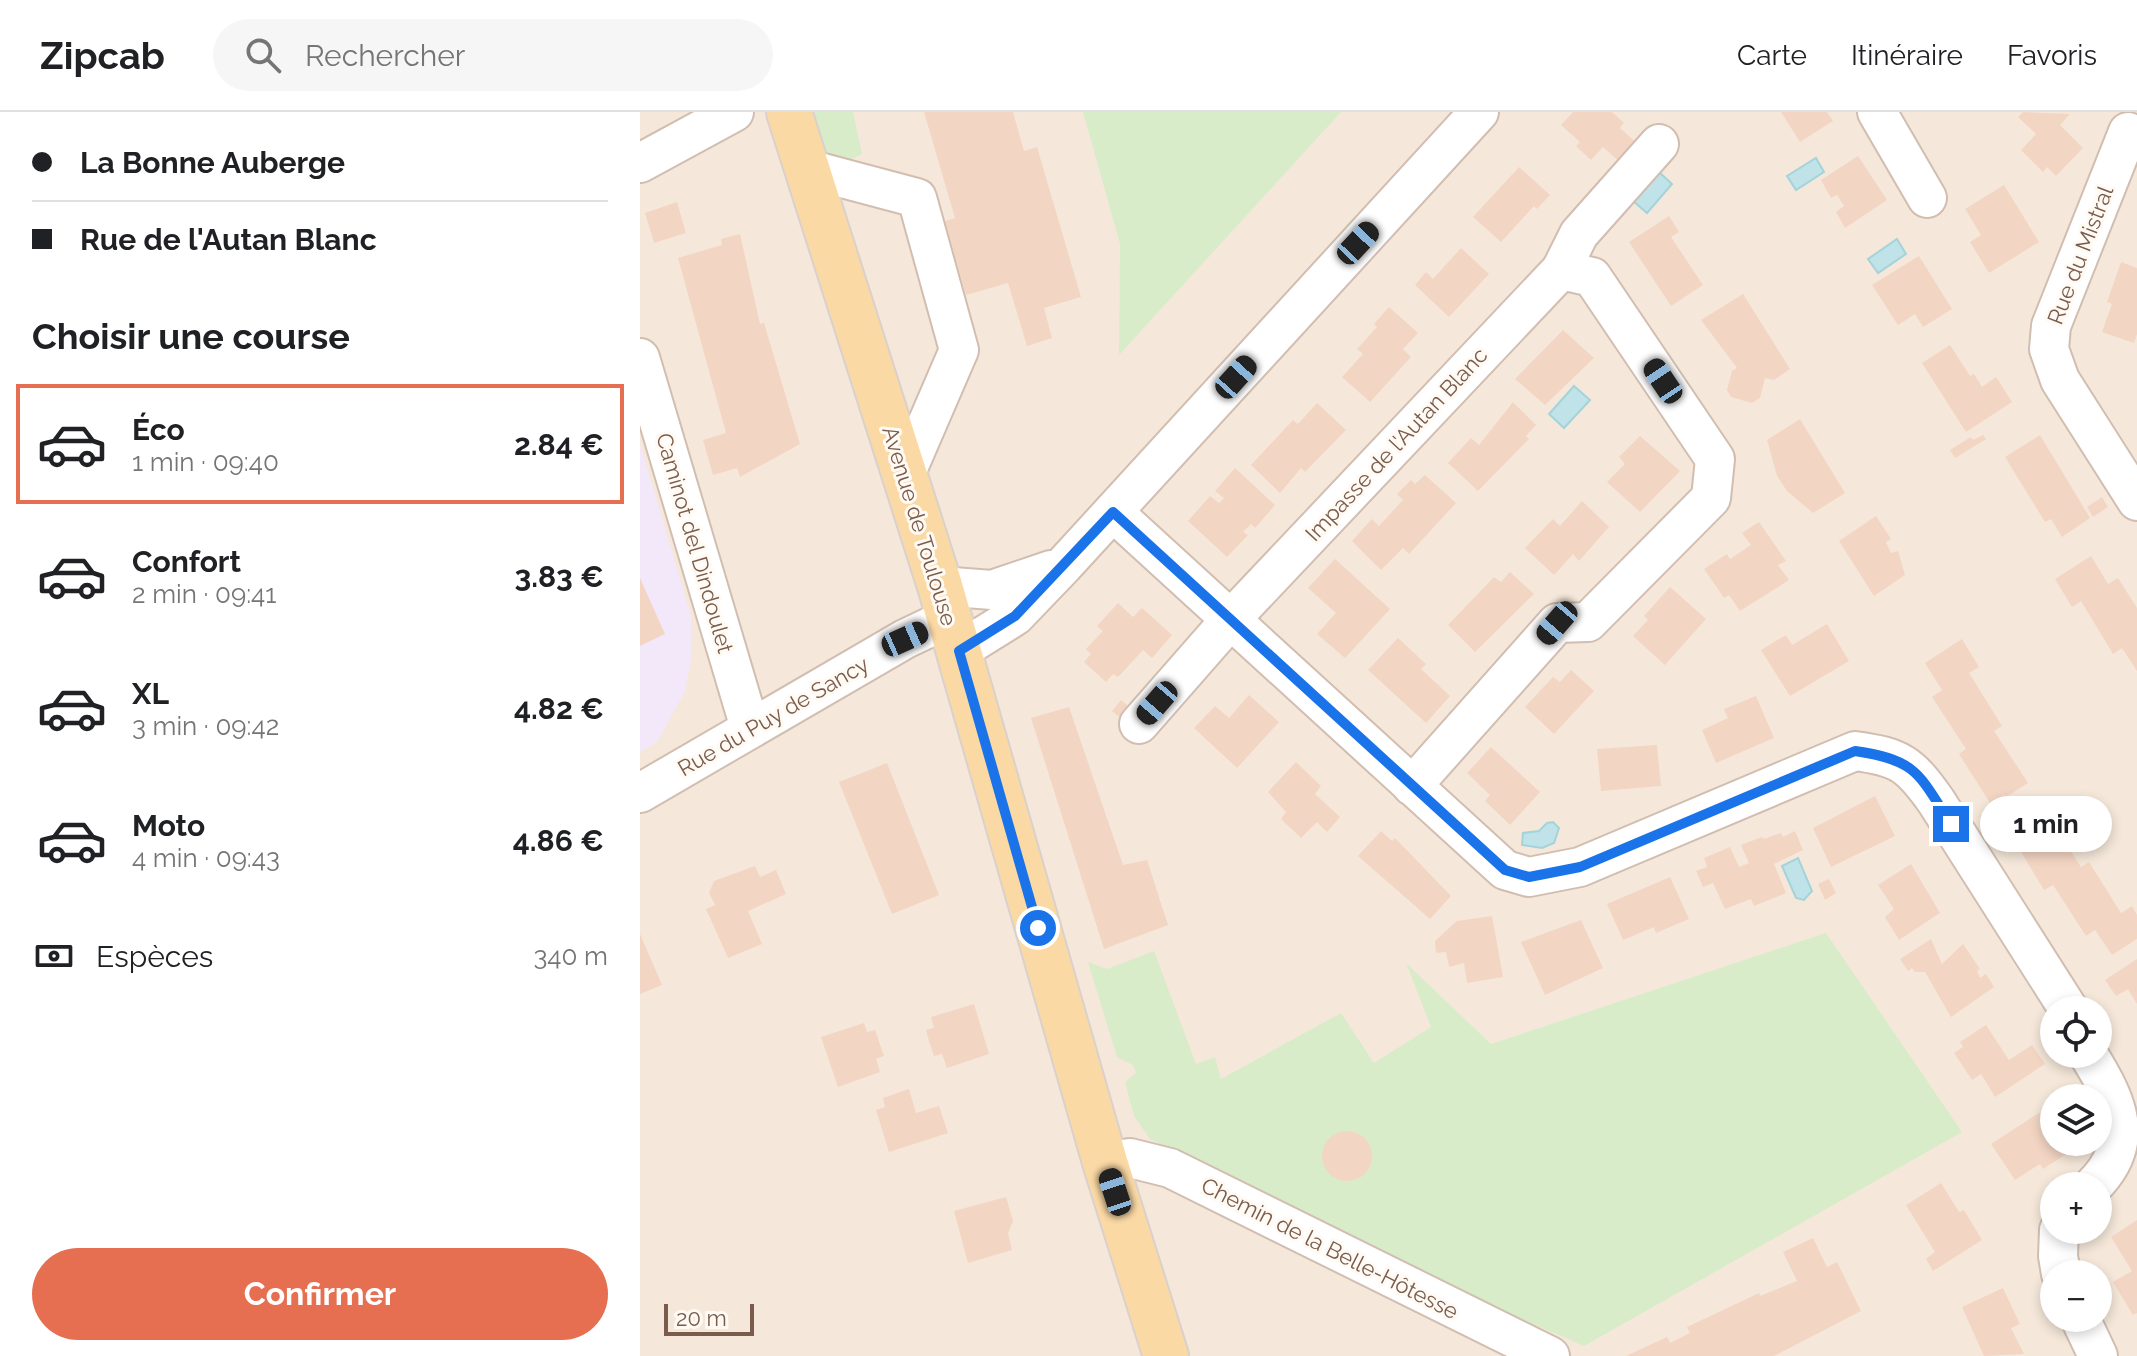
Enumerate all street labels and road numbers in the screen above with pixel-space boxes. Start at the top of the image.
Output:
street label: Rue du Mistral [2042,182,2118,328]
street label: Impasse de l'Autan Blanc [1300,342,1492,546]
street label: Avenue de Toulouse [877,423,963,629]
street label: Caminot del Dindoulet [651,430,739,657]
street label: Rue du Puy de Sancy [673,651,873,781]
street label: Chemin de la Belle-Hôtesse [1197,1172,1463,1324]

